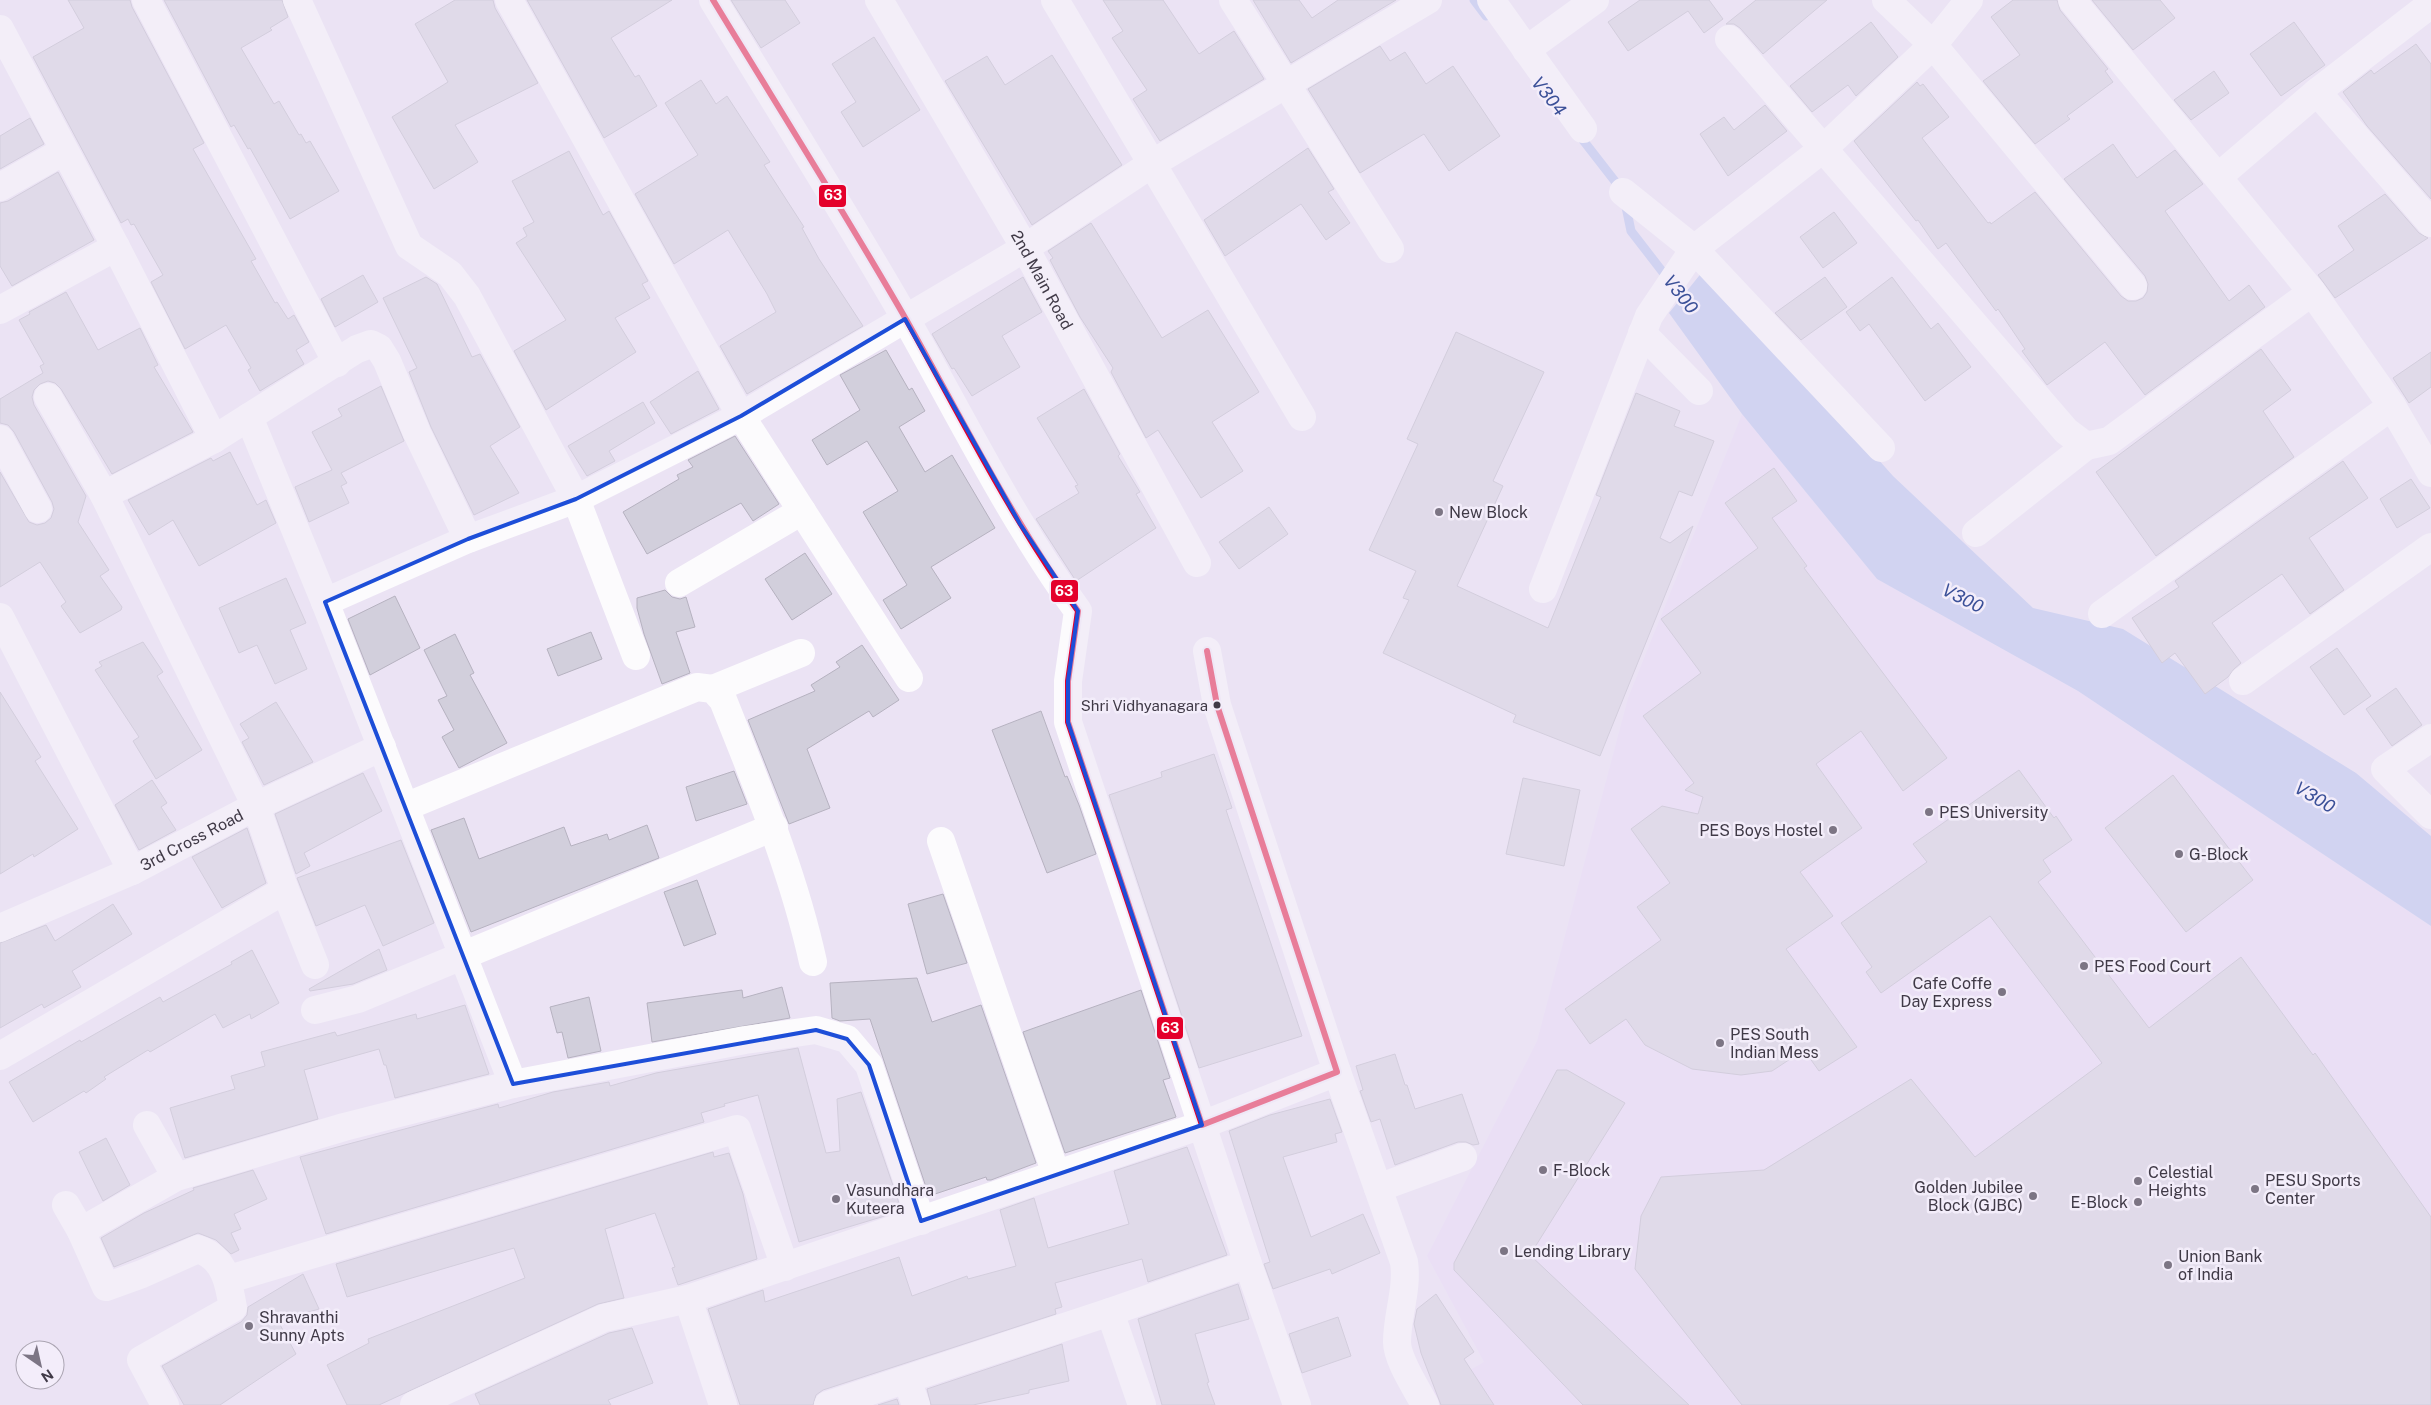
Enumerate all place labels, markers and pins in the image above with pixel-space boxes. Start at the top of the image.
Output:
place label: New Block [1449,503,1528,522]
marker: New Block [1433,506,1445,518]
place label: Shri Vidhyanagara [1081,697,1208,714]
marker: Shri Vidhyanagara [1212,700,1222,710]
place label: PES University [1939,803,2049,822]
marker: PES University [1923,806,1935,818]
place label: PES Boys Hostel [1699,821,1823,840]
marker: PES Boys Hostel [1827,824,1839,836]
place label: G-Block [2189,845,2249,864]
marker: G-Block [2173,848,2185,860]
place label: PES Food Court [2094,957,2211,976]
marker: PES Food Court [2078,960,2090,972]
place label: Cafe Coffe Day Express [1900,974,1992,1011]
marker: Cafe Coffe Day Express [1996,986,2008,998]
place label: PES South Indian Mess [1730,1025,1819,1062]
marker: PES South Indian Mess [1714,1037,1726,1049]
place label: F-Block [1553,1161,1610,1180]
place label: Celestial Heights [2148,1163,2213,1200]
marker: F-Block [1537,1164,1549,1176]
place label: PESU Sports Center [2265,1171,2361,1208]
marker: Celestial Heights [2132,1175,2144,1187]
place label: Golden Jubilee Block (GJBC) [1914,1178,2023,1215]
place label: Vasundhara Kuteera [846,1181,934,1218]
marker: PESU Sports Center [2249,1183,2261,1195]
marker: Golden Jubilee Block (GJBC) [2027,1190,2039,1202]
marker: Vasundhara Kuteera [830,1193,842,1205]
place label: E-Block [2071,1193,2128,1212]
marker: E-Block [2132,1196,2144,1208]
place label: Lending Library [1514,1242,1631,1261]
marker: Lending Library [1498,1245,1510,1257]
place label: Union Bank of India [2178,1247,2262,1284]
marker: Union Bank of India [2162,1259,2174,1271]
place label: Shravanthi Sunny Apts [259,1308,345,1345]
marker: Shravanthi Sunny Apts [243,1320,255,1332]

